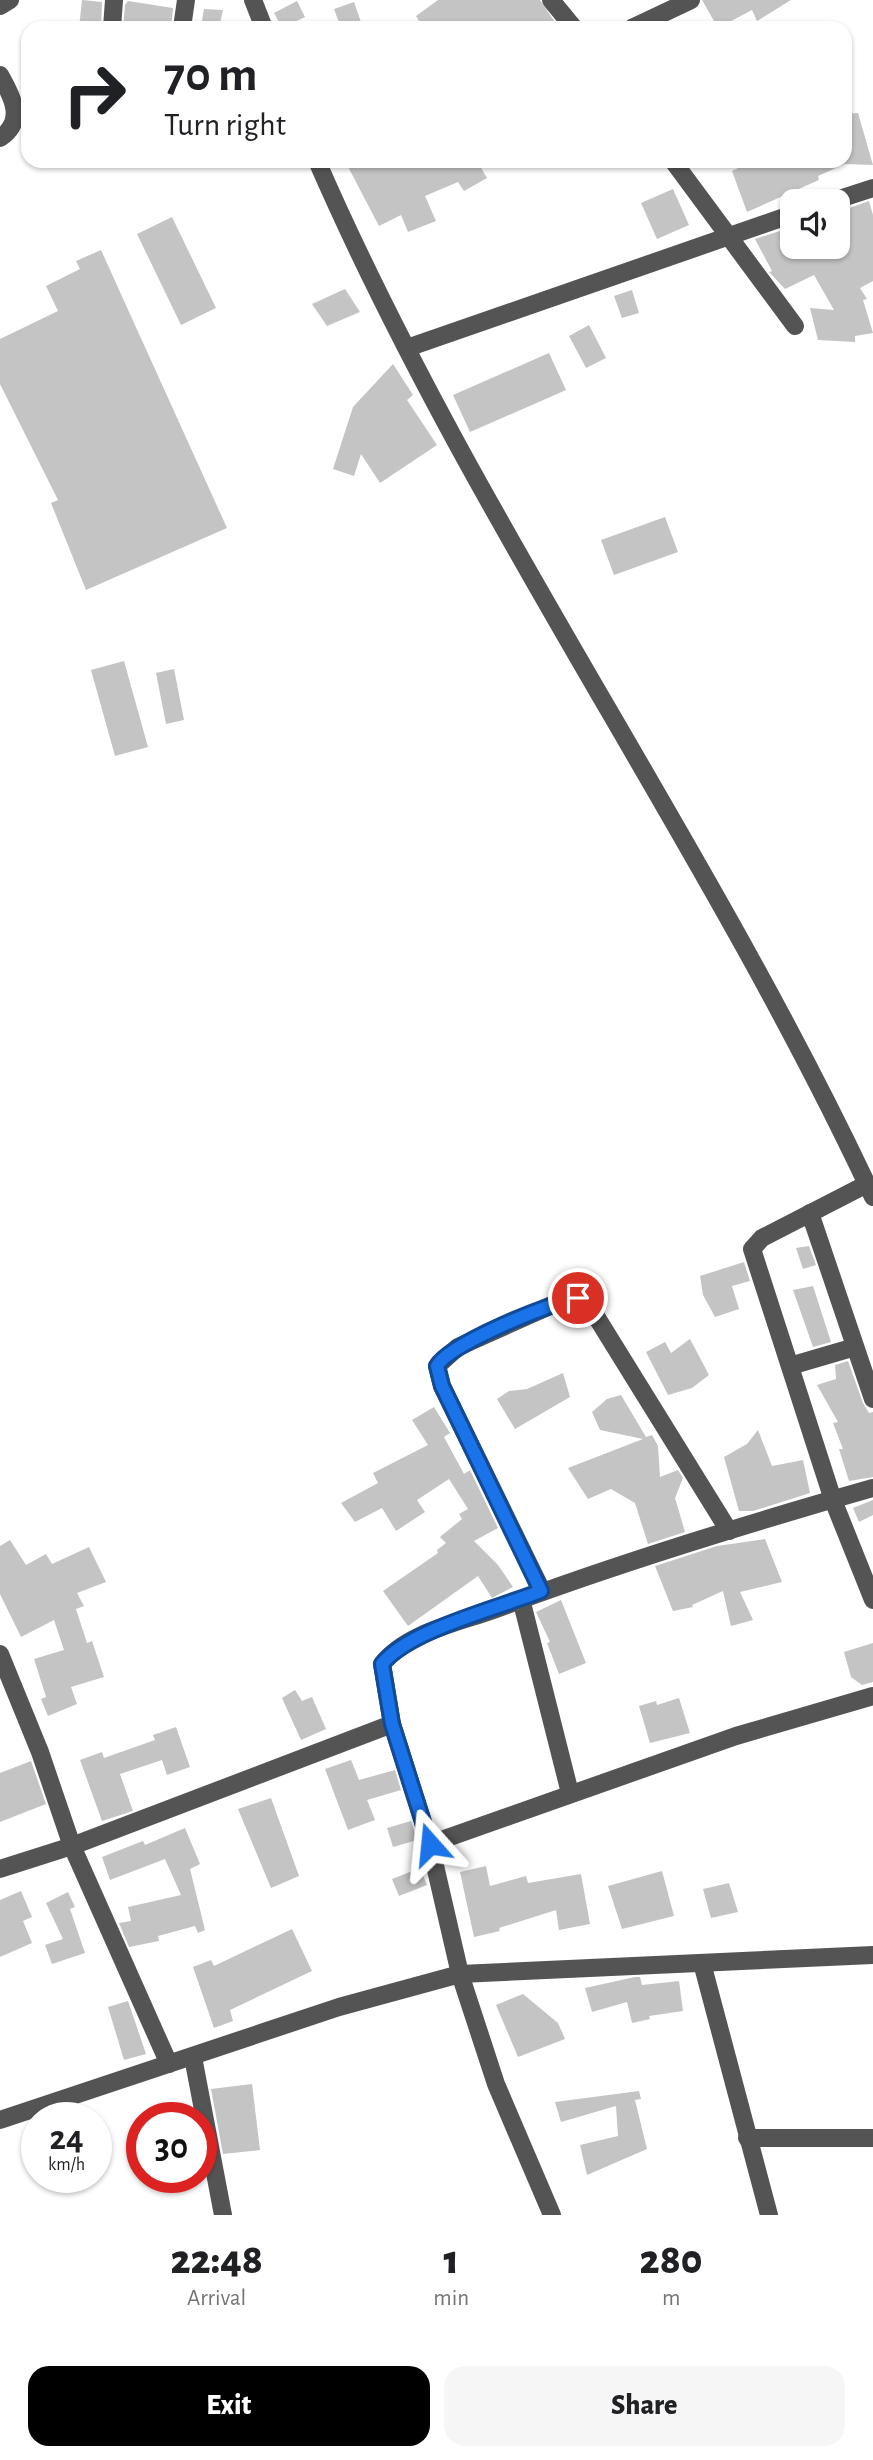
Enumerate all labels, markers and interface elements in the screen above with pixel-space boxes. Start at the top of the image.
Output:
icon: right [49,49,140,140]
text: 70 m [164,51,258,100]
text: Turn right [164,109,286,141]
map controls [780,189,850,259]
button: sound [780,189,850,259]
pin [548,1268,608,1328]
icon: arrive [559,1279,597,1317]
position arrow [393,1807,467,1881]
speed limit sign: 30 [126,2102,217,2193]
text: 24 [49,2121,84,2156]
text: km/h [48,2156,85,2174]
text: 22:48 [170,2239,263,2281]
text: 1 [444,2239,459,2281]
text: 280 [640,2239,703,2281]
text: Arrival [187,2287,246,2310]
text: min [433,2287,469,2310]
text: m [662,2287,680,2310]
button: Exit [28,2366,430,2446]
button: Share [444,2366,845,2446]

